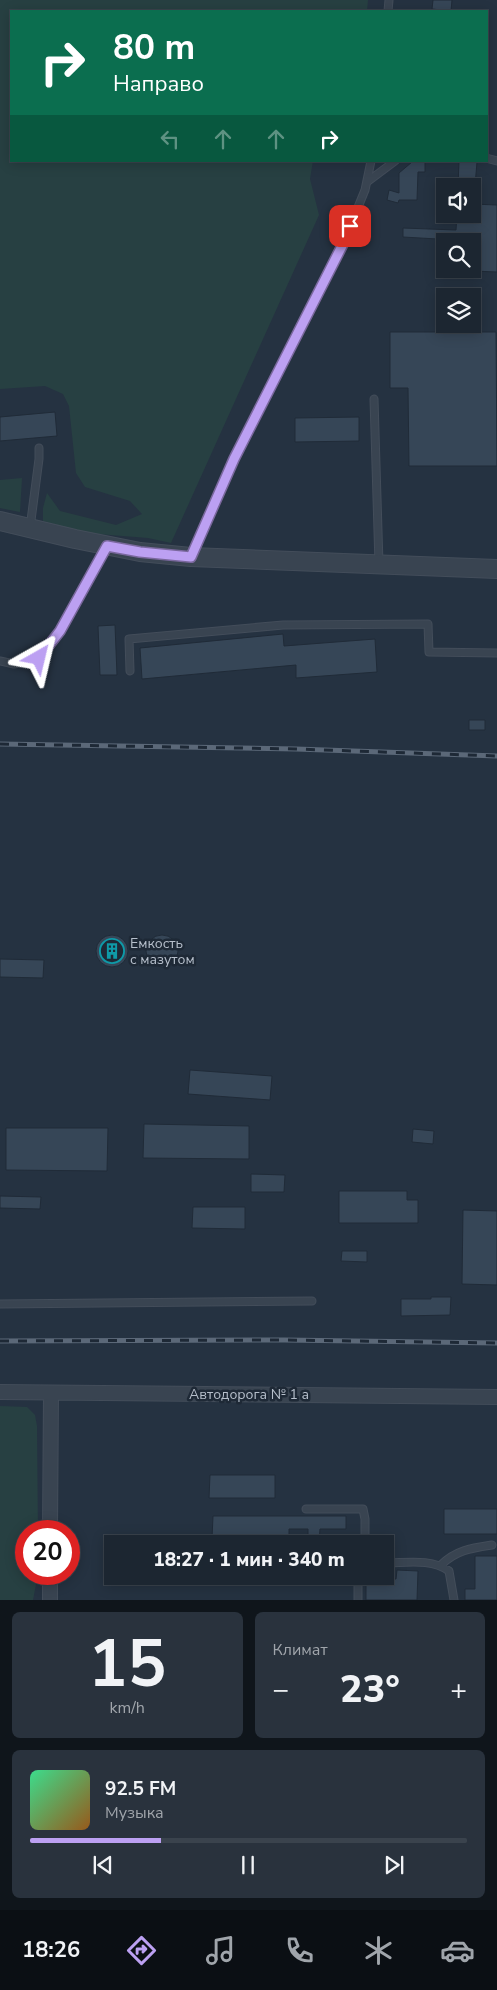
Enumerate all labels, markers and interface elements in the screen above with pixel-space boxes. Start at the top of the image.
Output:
text: 80 m [113,24,195,71]
icon: right [30,30,95,95]
text: Направо [113,69,204,99]
icon: left [156,125,184,153]
icon: ahead [209,125,237,153]
icon: ahead [262,125,290,153]
icon: right [315,125,343,153]
map controls [436,178,481,333]
button: sound [436,178,481,223]
pin [329,205,371,247]
icon: arrive [336,212,364,240]
button: search [436,233,481,278]
button: layers [436,288,481,333]
position arrow [12.0,631,64.0,683]
place label: Емкость с мазутом [130,934,195,969]
building icon: Емкость с мазутом [99,938,125,964]
street label: Автодорога № 1 а [189,1385,309,1404]
speed limit sign: 20 [15,1520,80,1585]
text: 18:27 · 1 мин · 340 m [153,1547,345,1573]
text: 15 [88,1620,166,1709]
text: Климат [273,1639,328,1661]
text: 23° [340,1664,400,1715]
text: − [273,1671,289,1709]
text: + [450,1671,467,1709]
text: km/h [110,1697,145,1719]
text: 92.5 FM [105,1776,176,1802]
text: Музыка [105,1802,164,1824]
icon: previous [89,1851,117,1879]
icon: pause [234,1851,262,1879]
icon: next [380,1851,408,1879]
icon: directions [124,1933,159,1968]
icon: music [203,1933,238,1968]
icon: phone [282,1933,317,1968]
icon: climate [361,1933,396,1968]
icon: car [440,1933,475,1968]
text: 18:26 [22,1935,80,1965]

